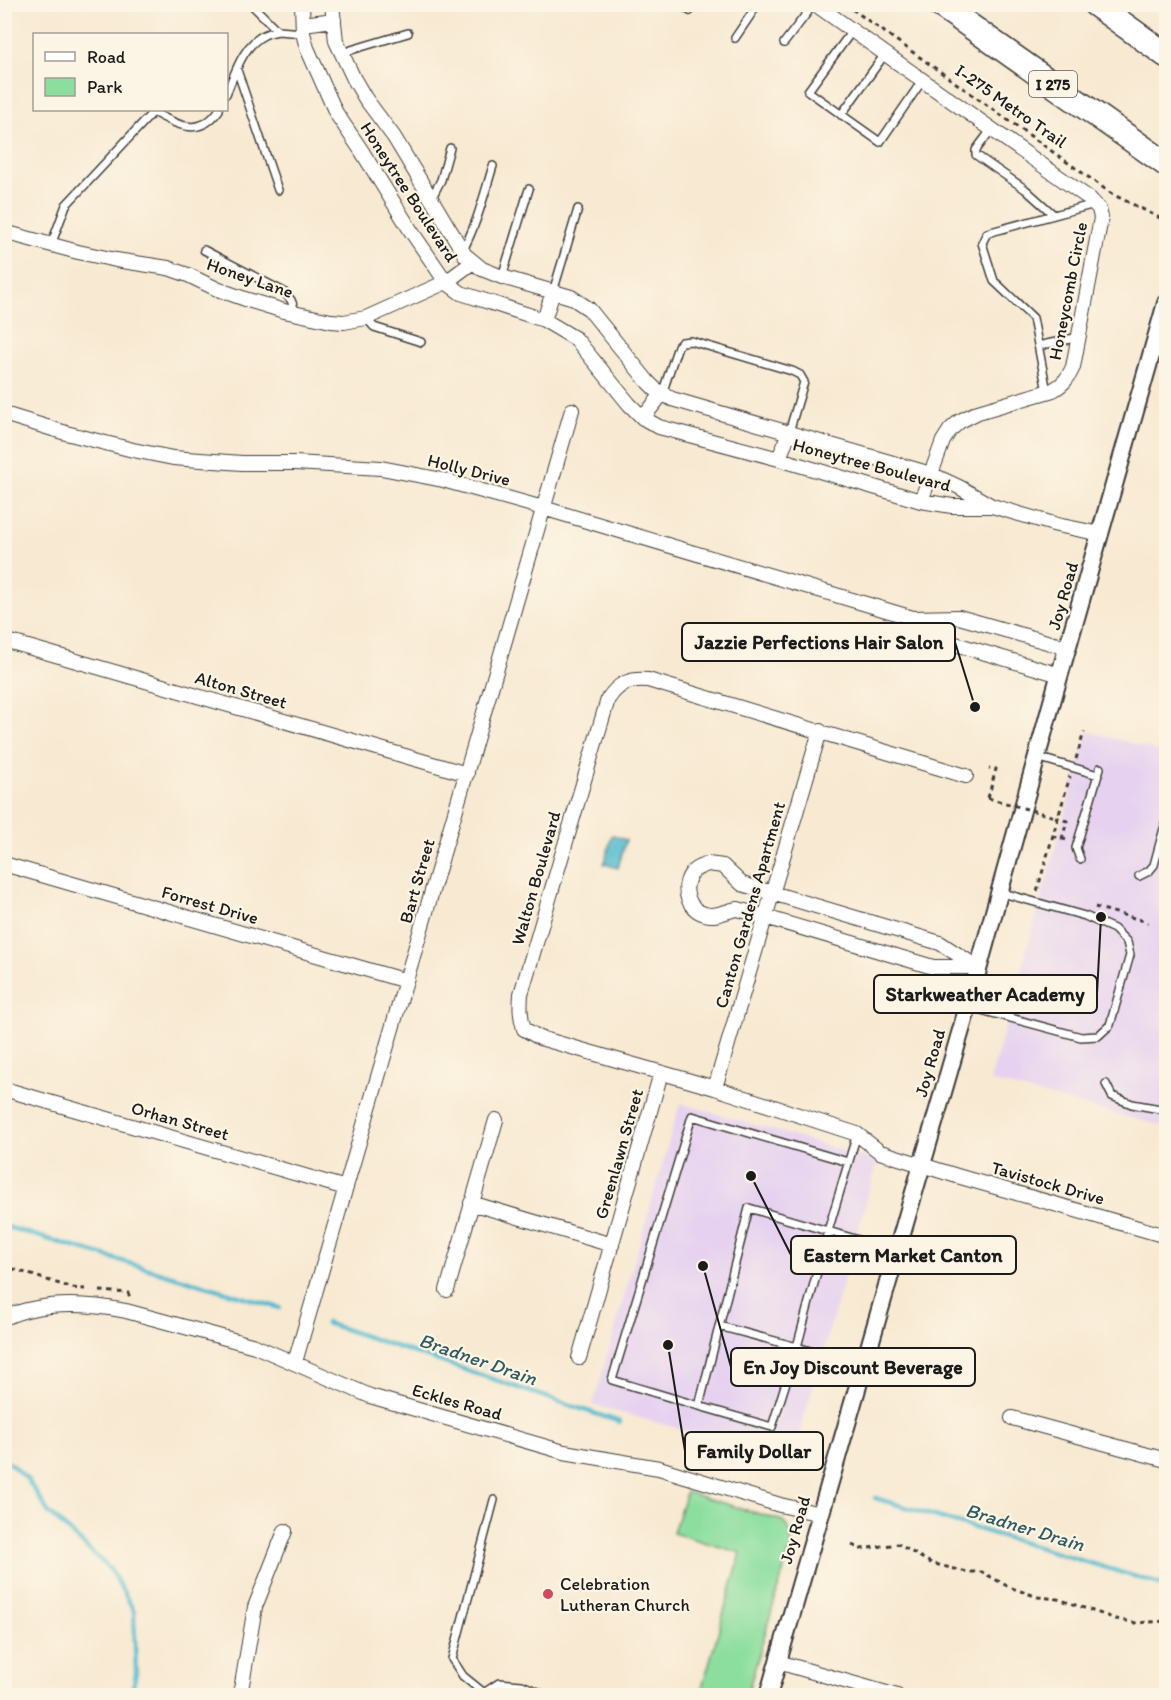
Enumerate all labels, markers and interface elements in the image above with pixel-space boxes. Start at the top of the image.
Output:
legend [33,33,228,111]
text: Road [87,46,126,68]
street label: I-275 Metro Trail [951,59,1071,153]
road number: I 275 [1029,71,1077,97]
text: Park [87,76,122,98]
street label: Honeytree Boulevard [355,118,463,266]
street label: Honeycomb Circle [1044,220,1092,362]
street label: Honey Lane [204,253,296,303]
street label: Honeytree Boulevard [791,433,954,497]
street label: Holly Drive [425,449,513,491]
street label: Joy Road [1043,559,1083,632]
callout: Jazzie Perfections Hair Salon [682,623,955,661]
text: Jazzie Perfections Hair Salon [694,630,944,654]
street label: Alton Street [193,666,290,714]
street label: Canton Gardens Apartment [710,799,790,1011]
street label: Walton Boulevard [506,808,566,948]
street label: Bart Street [394,836,440,926]
street label: Forrest Drive [159,881,261,929]
callout: Starkweather Academy [874,975,1097,1013]
text: Starkweather Academy [885,982,1085,1007]
street label: Joy Road [910,1026,950,1099]
street label: Greenlawn Street [590,1086,648,1222]
street label: Orhan Street [129,1097,232,1146]
street label: Tavistock Drive [989,1156,1107,1210]
callout: Eastern Market Canton [791,1236,1016,1274]
text: Eastern Market Canton [804,1243,1003,1267]
water label: Bradner Drain [416,1328,541,1391]
callout: En Joy Discount Beverage [731,1348,975,1386]
text: En Joy Discount Beverage [743,1355,963,1380]
street label: Eckles Road [410,1379,505,1425]
callout: Family Dollar [685,1432,823,1470]
text: Family Dollar [697,1439,812,1464]
street label: Joy Road [775,1493,815,1566]
water label: Bradner Drain [963,1498,1088,1557]
place label: Celebration Lutheran Church [560,1573,690,1616]
marker: Celebration Lutheran Church [541,1587,555,1601]

